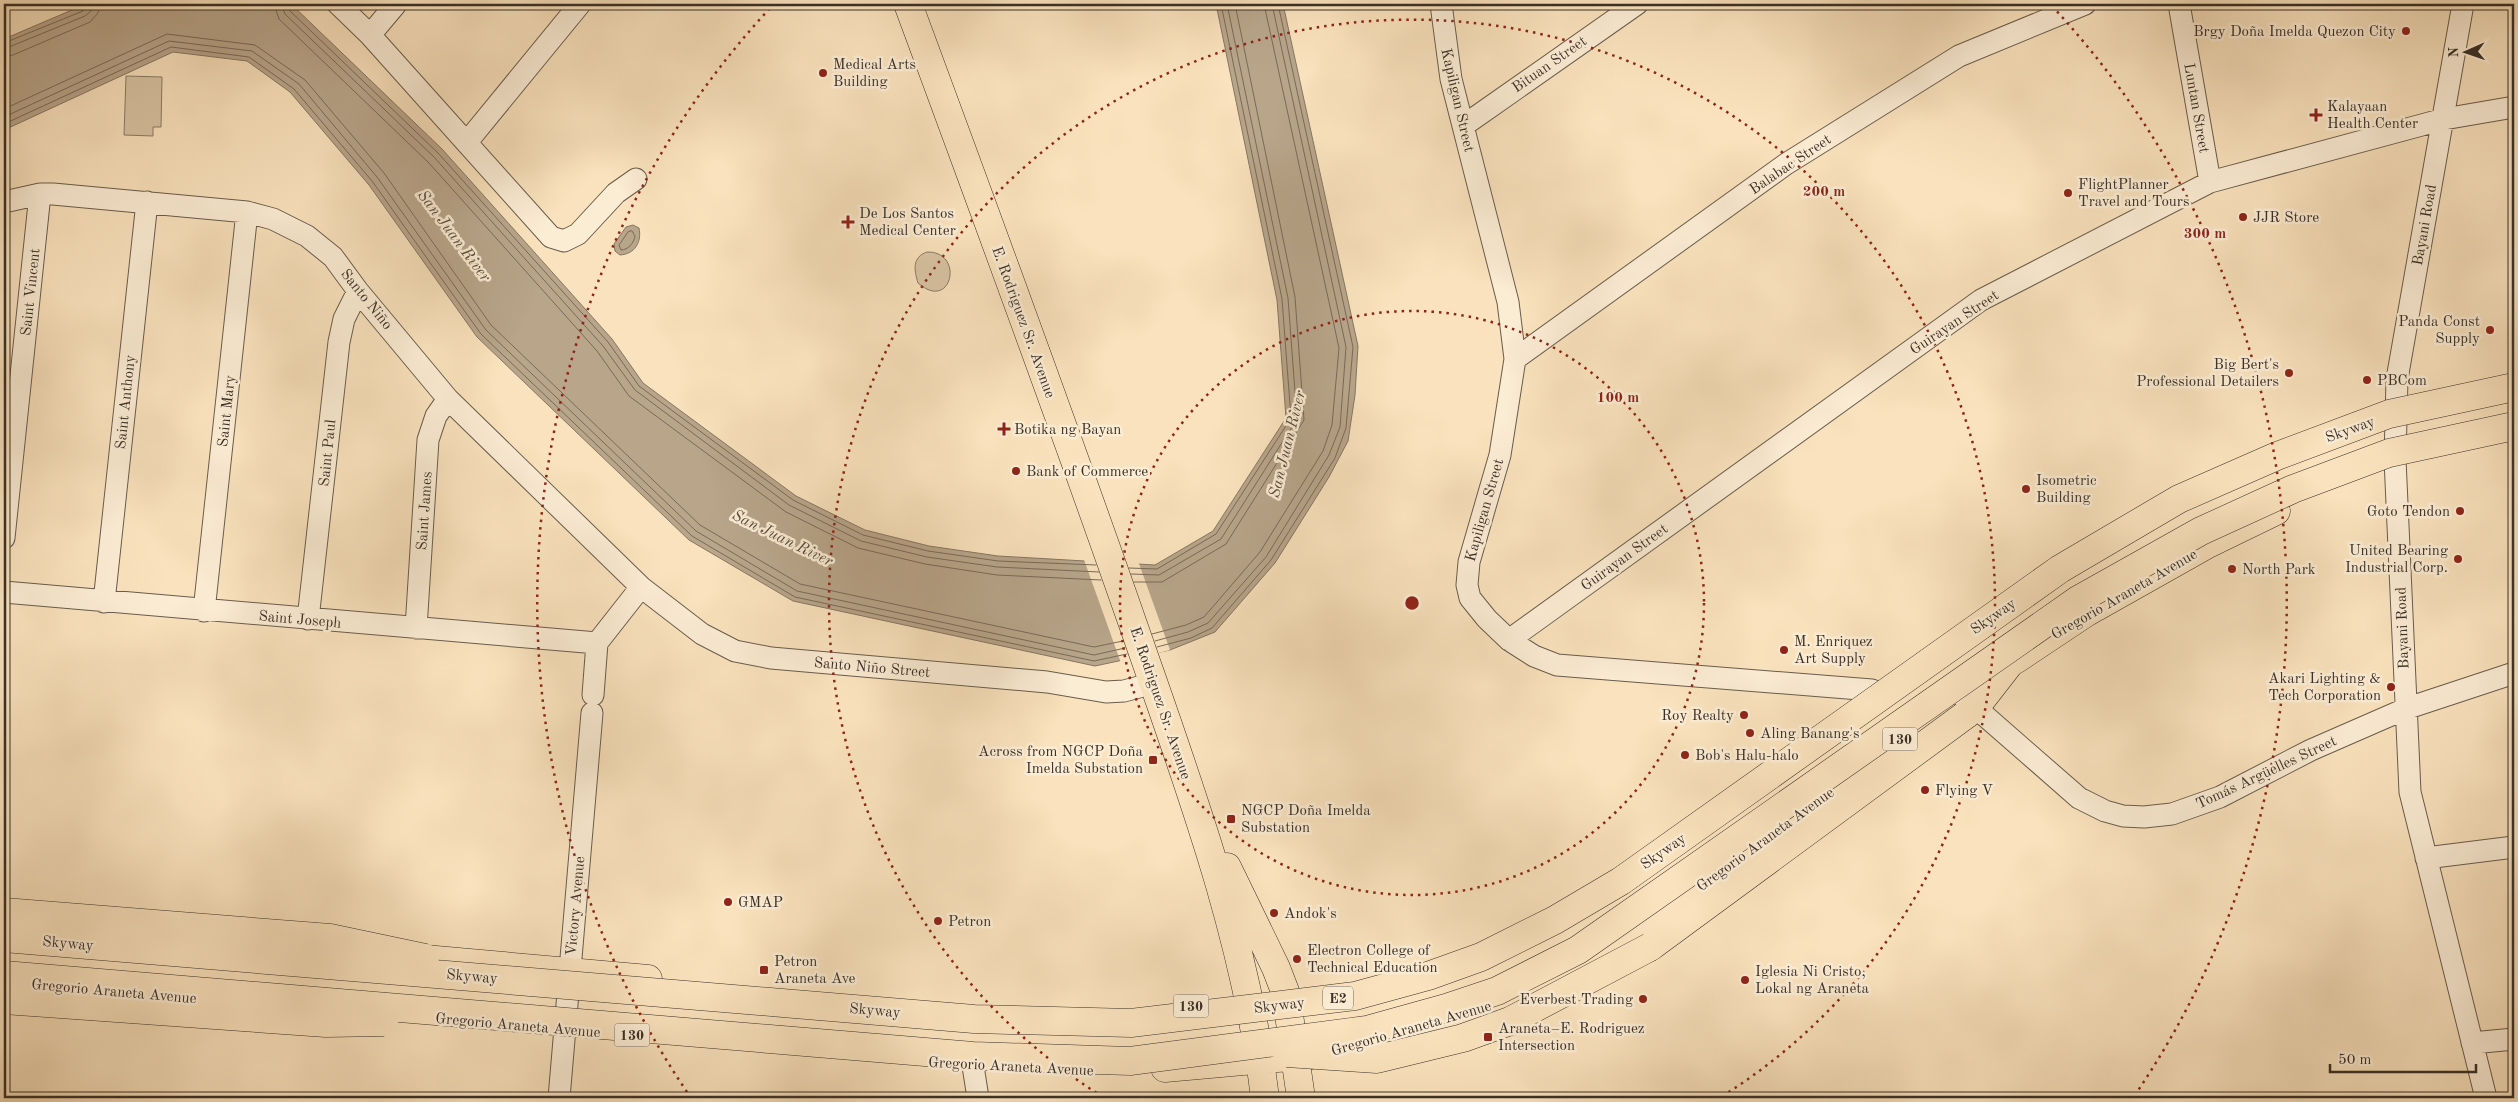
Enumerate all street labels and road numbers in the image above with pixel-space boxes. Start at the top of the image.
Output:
street label: Bituan Street [1510,34,1590,96]
street label: Kapiligan Street [1437,47,1476,154]
street label: Luntan Street [2180,62,2211,154]
street label: Balabac Street [1747,133,1834,198]
street label: Bayani Road [2411,183,2440,267]
street label: E. Rodriguez Sr. Avenue [988,245,1057,400]
street label: Saint Vincent [19,248,44,337]
street label: Santo Niño [337,267,395,333]
street label: Guirayan Street [1908,288,2002,358]
street label: Saint Anthony [114,354,139,450]
street label: Saint Mary [216,374,239,448]
street label: Skyway [2324,415,2377,446]
street label: Saint Paul [318,419,339,487]
street label: Kapiligan Street [1464,457,1507,564]
street label: Saint James [415,471,436,551]
street label: Guirayan Street [1579,522,1671,595]
street label: Gregorio Araneta Avenue [2049,547,2200,643]
street label: Bayani Road [2395,586,2412,669]
street label: Skyway [1969,596,2019,638]
street label: Saint Joseph [258,609,342,632]
street label: E. Rodriguez Sr. Avenue [1126,625,1193,782]
street label: Santo Niño Street [813,656,931,681]
road number: 130 [1882,728,1918,751]
street label: Tomás Argüelles Street [2194,734,2339,813]
street label: Gregorio Araneta Avenue [1694,785,1837,895]
street label: Skyway [1639,831,1689,873]
street label: Victory Avenue [565,856,588,957]
street label: Skyway [42,935,94,954]
street label: Skyway [446,968,498,987]
street label: Gregorio Araneta Avenue [31,978,197,1007]
road number: E2 [1323,986,1353,1010]
road number: 130 [1174,994,1208,1018]
street label: Skyway [1253,996,1306,1017]
street label: Gregorio Araneta Avenue [1330,999,1493,1059]
street label: Skyway [849,1002,901,1021]
street label: Gregorio Araneta Avenue [435,1012,601,1041]
road number: 130 [614,1024,650,1046]
street label: Gregorio Araneta Avenue [928,1056,1094,1079]

